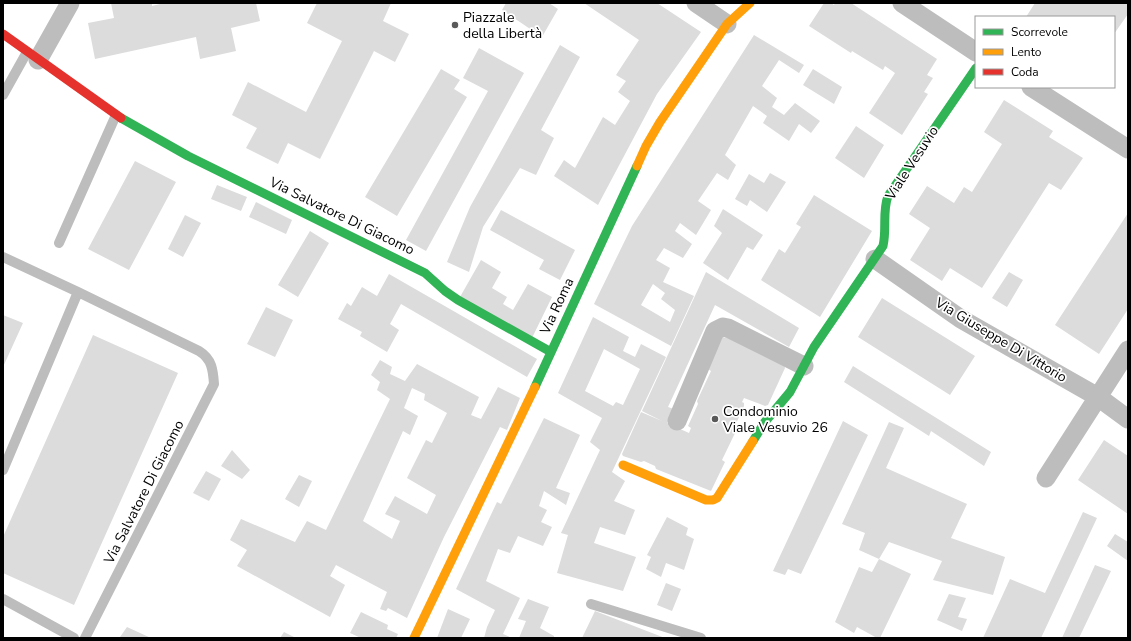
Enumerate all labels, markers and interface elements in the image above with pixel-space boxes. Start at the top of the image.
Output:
place label: Piazzale della Libertà [463,8,542,43]
legend [975,16,1115,88]
marker: Piazzale della Libertà [450,20,460,30]
text: Scorrevole [1011,24,1068,40]
text: Lento [1011,44,1042,60]
text: Coda [1011,64,1039,80]
street label: Viale Vesuvio [880,122,943,204]
street label: Via Salvatore Di Giacomo [265,172,418,259]
street label: Via Roma [535,275,578,338]
street label: Via Giuseppe Di Vittorio [931,293,1070,387]
place label: Condominio Viale Vesuvio 26 [722,402,828,437]
marker: Condominio Viale Vesuvio 26 [710,414,720,424]
street label: Via Salvatore Di Giacomo [99,417,189,568]

